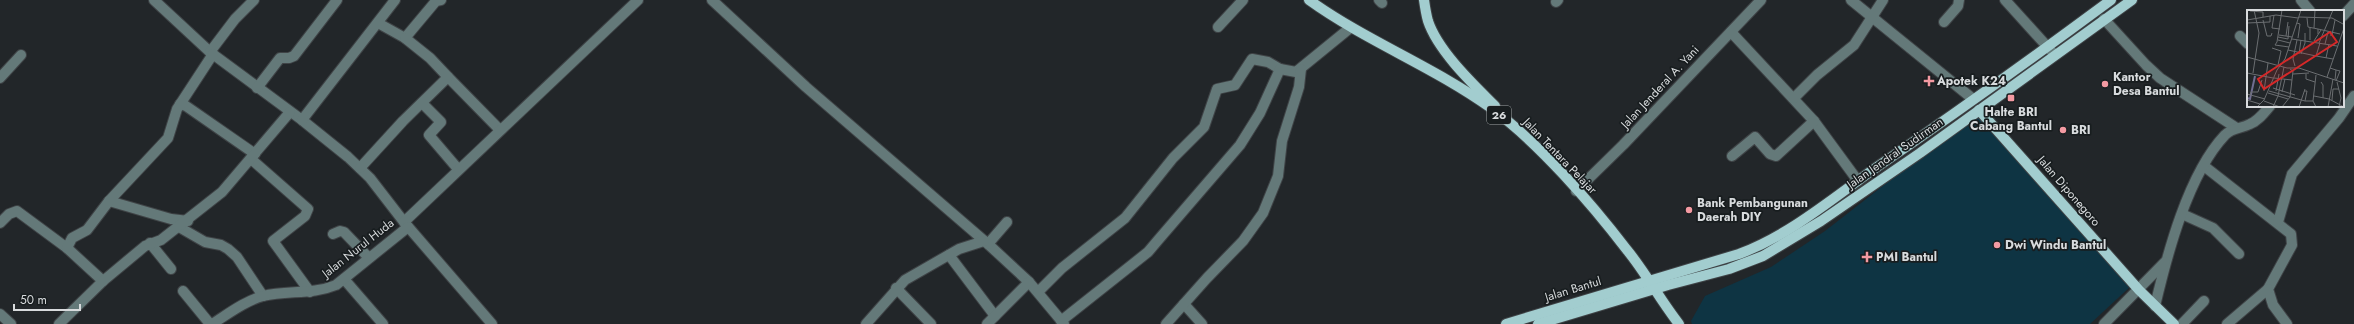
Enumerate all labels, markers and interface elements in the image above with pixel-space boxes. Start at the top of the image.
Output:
inset map [2247,10,2344,107]
street label: Jalan Jenderal A. Yani [1615,41,1703,134]
place label: Kantor Desa Bantul [2113,68,2180,100]
place label: Apotek K24 [1936,72,2006,90]
marker: Apotek K24 [1924,76,1934,86]
marker: Kantor Desa Bantul [2100,79,2110,89]
marker: Halte BRI Cabang Bantul [2006,93,2016,103]
place label: Halte BRI Cabang Bantul [1970,103,2052,135]
road number: 26 [1487,106,1511,124]
street label: Jalan Tentara Pelajar [1517,112,1602,199]
street label: Jalan Jendral Sudirman [1842,113,1947,194]
place label: BRI [2071,121,2091,139]
marker: BRI [2058,125,2068,135]
street label: Jalan Diponegoro [2032,150,2105,230]
place label: Bank Pembangunan Daerah DIY [1697,194,1808,226]
marker: Bank Pembangunan Daerah DIY [1684,205,1694,215]
street label: Jalan Nurul Huda [317,214,398,283]
place label: Dwi Windu Bantul [2005,236,2106,254]
marker: Dwi Windu Bantul [1992,240,2002,250]
place label: PMI Bantul [1876,248,1937,266]
marker: PMI Bantul [1861,251,1873,263]
street label: Jalan Bantul [1541,272,1603,307]
scale bar [14,286,80,312]
text: 50 m [20,291,47,309]

